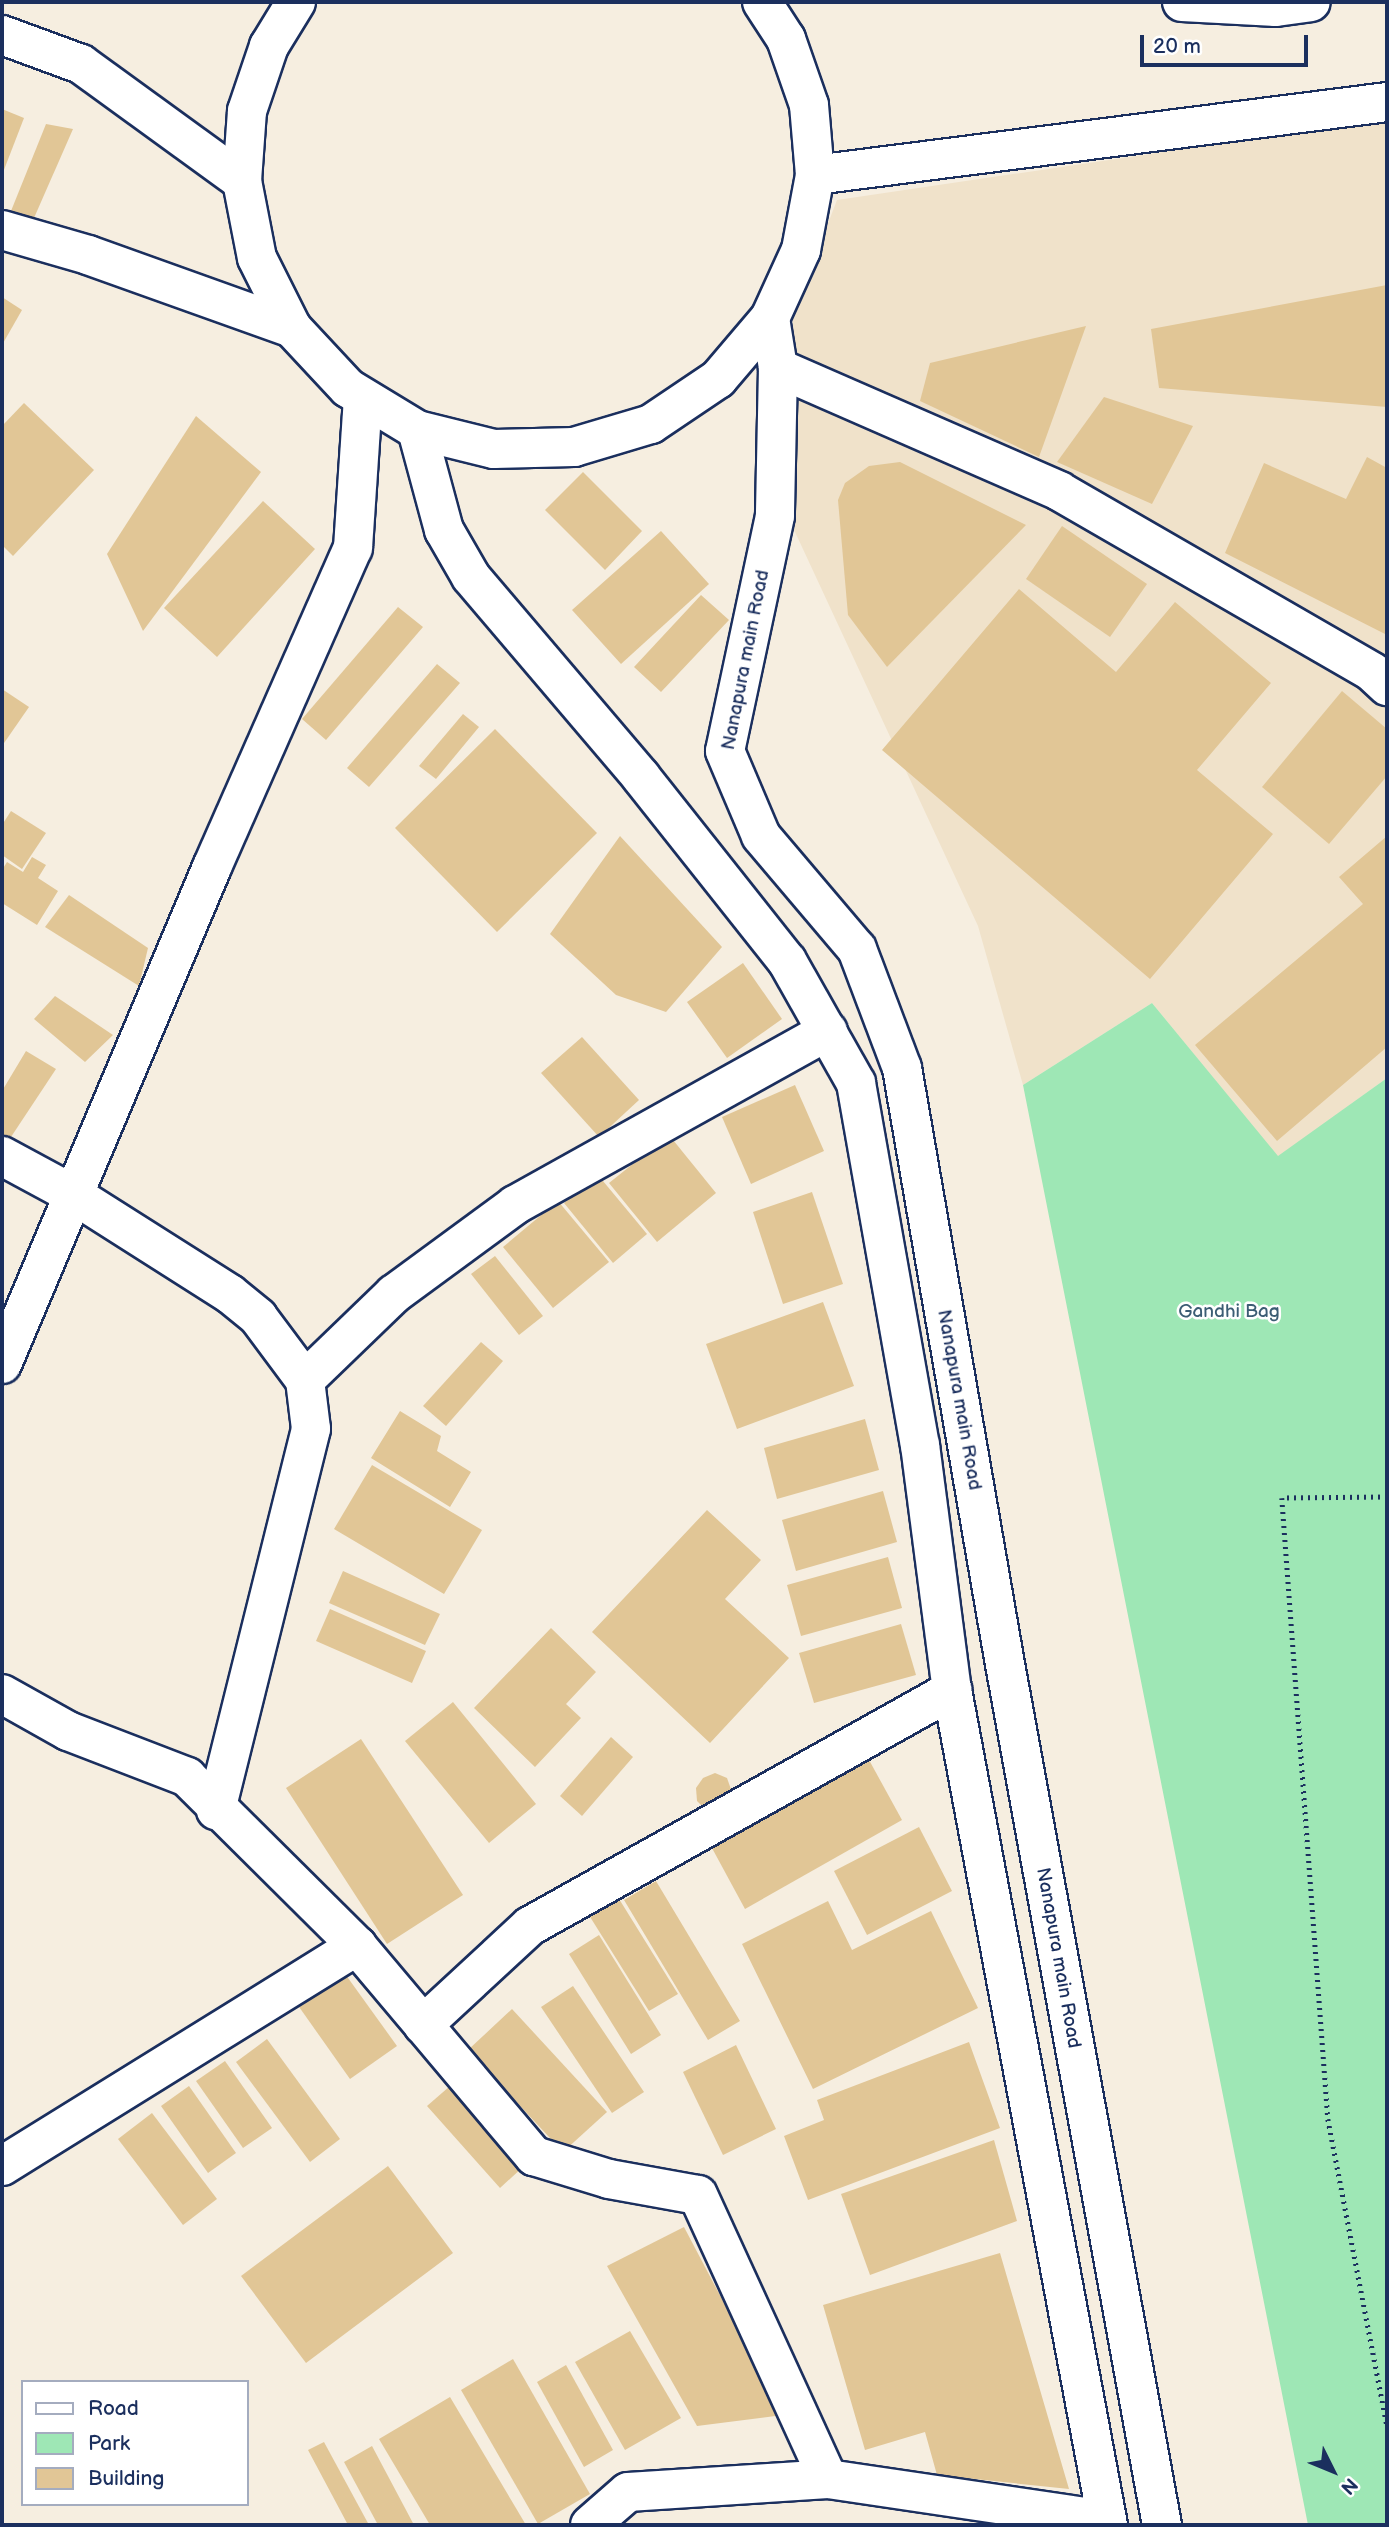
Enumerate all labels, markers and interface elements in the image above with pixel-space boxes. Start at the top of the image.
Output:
scale bar [1144,21,1312,65]
text: 20 m [1153,34,1201,59]
street label: Nanapura main Road [717,568,775,752]
park label: Gandhi Bag [1178,1301,1280,1323]
street label: Nanapura main Road [932,1308,986,1492]
street label: Nanapura main Road [1031,1866,1085,2050]
legend [21,2380,248,2506]
text: Road [88,2396,139,2421]
text: Park [88,2431,130,2456]
north arrow [1298,2436,1368,2506]
text: Building [88,2466,164,2491]
text: N [1335,2473,1362,2499]

